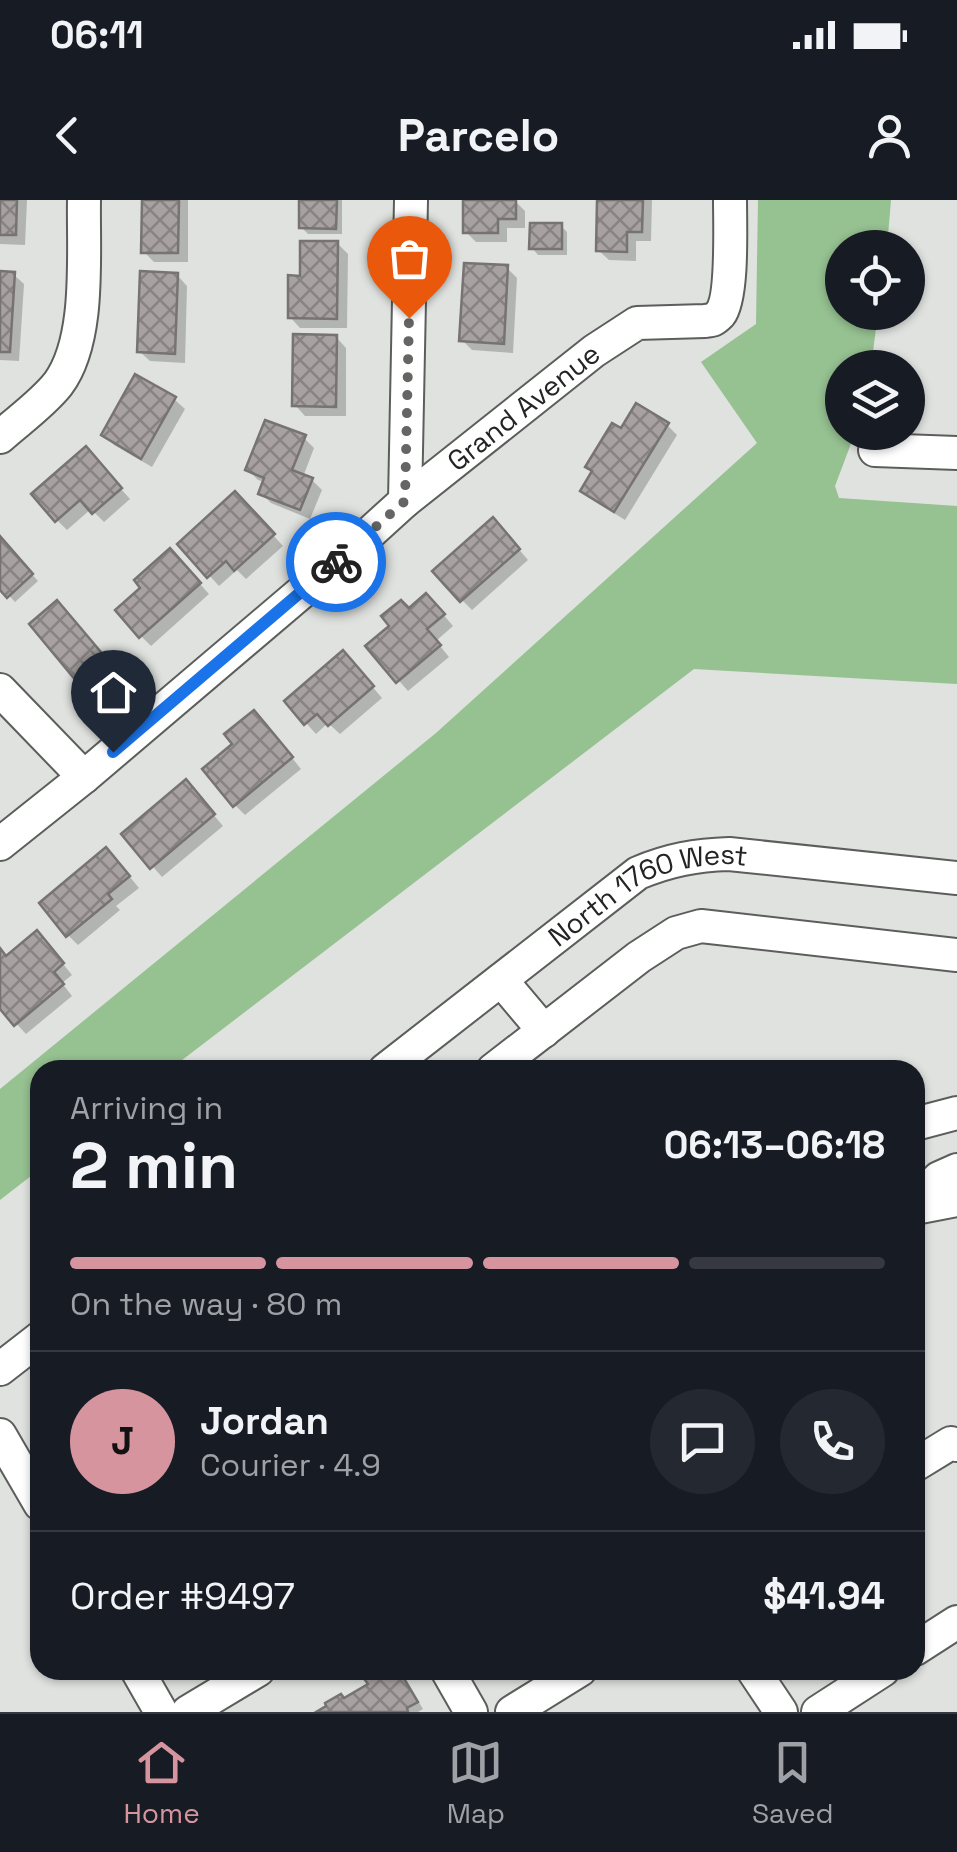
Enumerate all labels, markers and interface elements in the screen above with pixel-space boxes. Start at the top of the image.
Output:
text: 06:11 [50,11,144,59]
text: Parcelo [398,107,559,164]
icon: back [40,108,95,163]
icon: person [862,108,917,163]
pin [367,216,452,319]
map controls [825,230,925,450]
button: locate [825,230,925,330]
icon: bag [382,231,437,286]
street label: Grand Avenue [440,335,607,479]
button: layers [825,350,925,450]
courier [286,512,386,612]
icon: bike [309,535,364,590]
pin [71,650,156,753]
icon: home [86,665,141,720]
street label: North 1760 West [541,836,749,954]
text: Arriving in [70,1088,223,1128]
text: 06:13–06:18 [664,1121,885,1169]
text: 2 min [70,1124,238,1207]
text: On the way · 80 m [70,1284,342,1324]
button: chat [650,1389,755,1494]
button: phone [780,1389,885,1494]
text: Jordan [200,1397,329,1445]
text: J [111,1417,134,1465]
text: Courier · 4.9 [200,1445,381,1485]
text: Order #9497 [70,1572,295,1620]
text: $41.94 [763,1572,885,1620]
tab: Home [123,1735,200,1831]
tab: Map [447,1735,505,1831]
tab: Saved [752,1735,834,1831]

